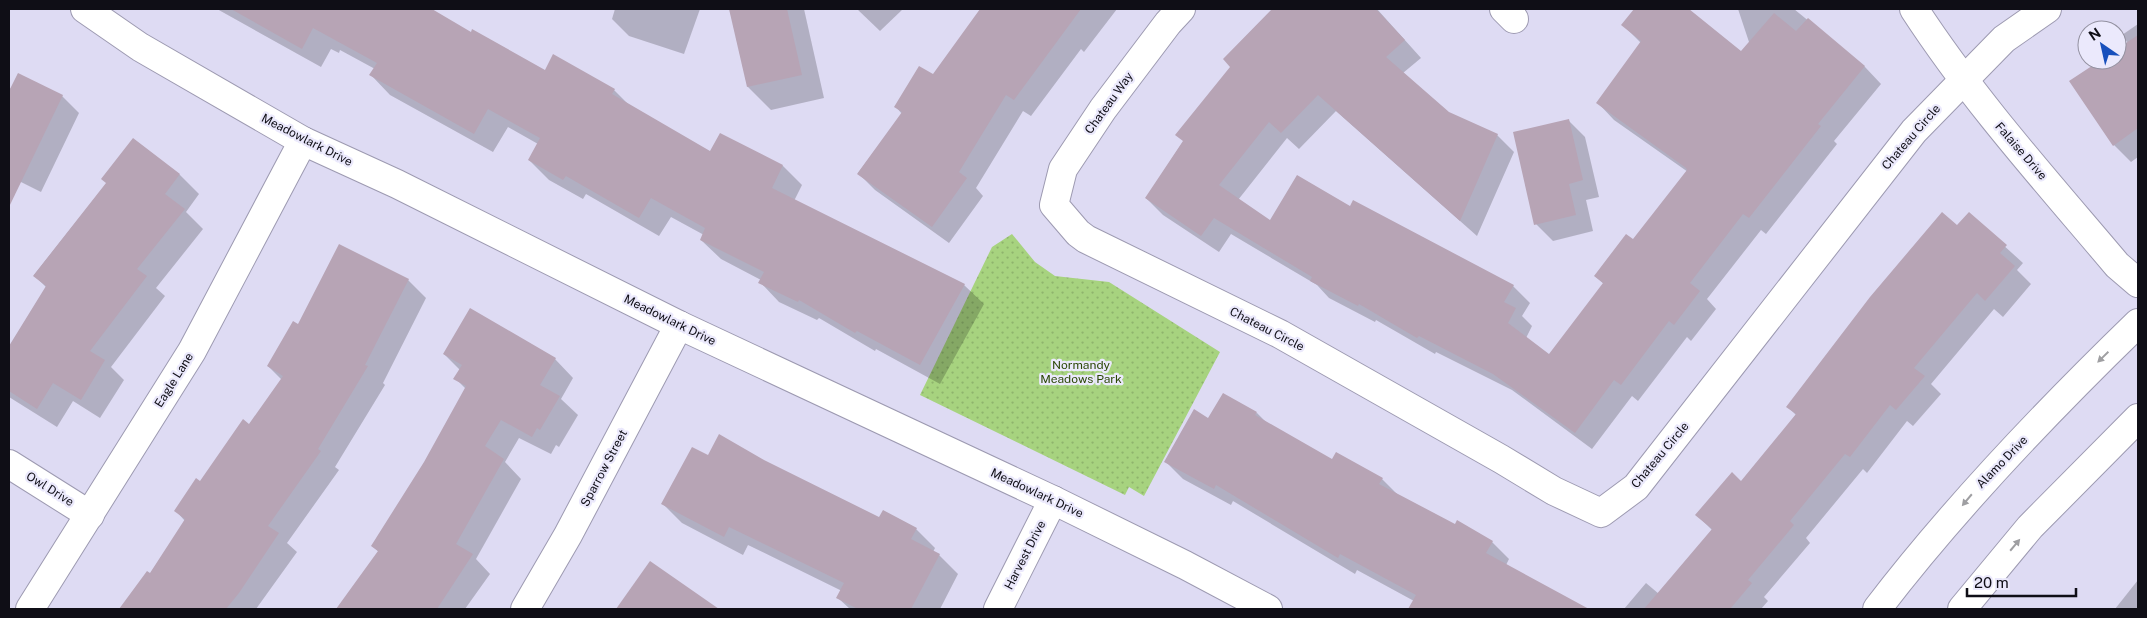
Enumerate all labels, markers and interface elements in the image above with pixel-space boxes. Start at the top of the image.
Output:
north arrow [2077,20,2127,70]
text: N [2086,25,2104,44]
street label: Chateau Way [1082,69,1136,137]
street label: Chateau Circle [1879,101,1943,172]
street label: Meadowlark Drive [259,111,355,169]
street label: Falaise Drive [1992,120,2050,183]
street label: Meadowlark Drive [622,292,718,348]
street label: Chateau Circle [1227,304,1307,354]
street label: Eagle Lane [152,350,196,410]
one-way arrow [2097,351,2109,363]
park label: Normandy Meadows Park [1040,358,1122,386]
street label: Chateau Circle [1628,419,1692,491]
street label: Sparrow Street [578,427,630,509]
street label: Alamo Drive [1974,433,2031,491]
street label: Meadowlark Drive [989,465,1086,521]
street label: Owl Drive [24,469,77,509]
one-way arrow [1961,493,1972,506]
street label: Harvest Drive [1002,518,1048,592]
one-way arrow [2010,539,2021,552]
scale bar [1967,566,2076,598]
text: 20 m [1974,574,2009,591]

